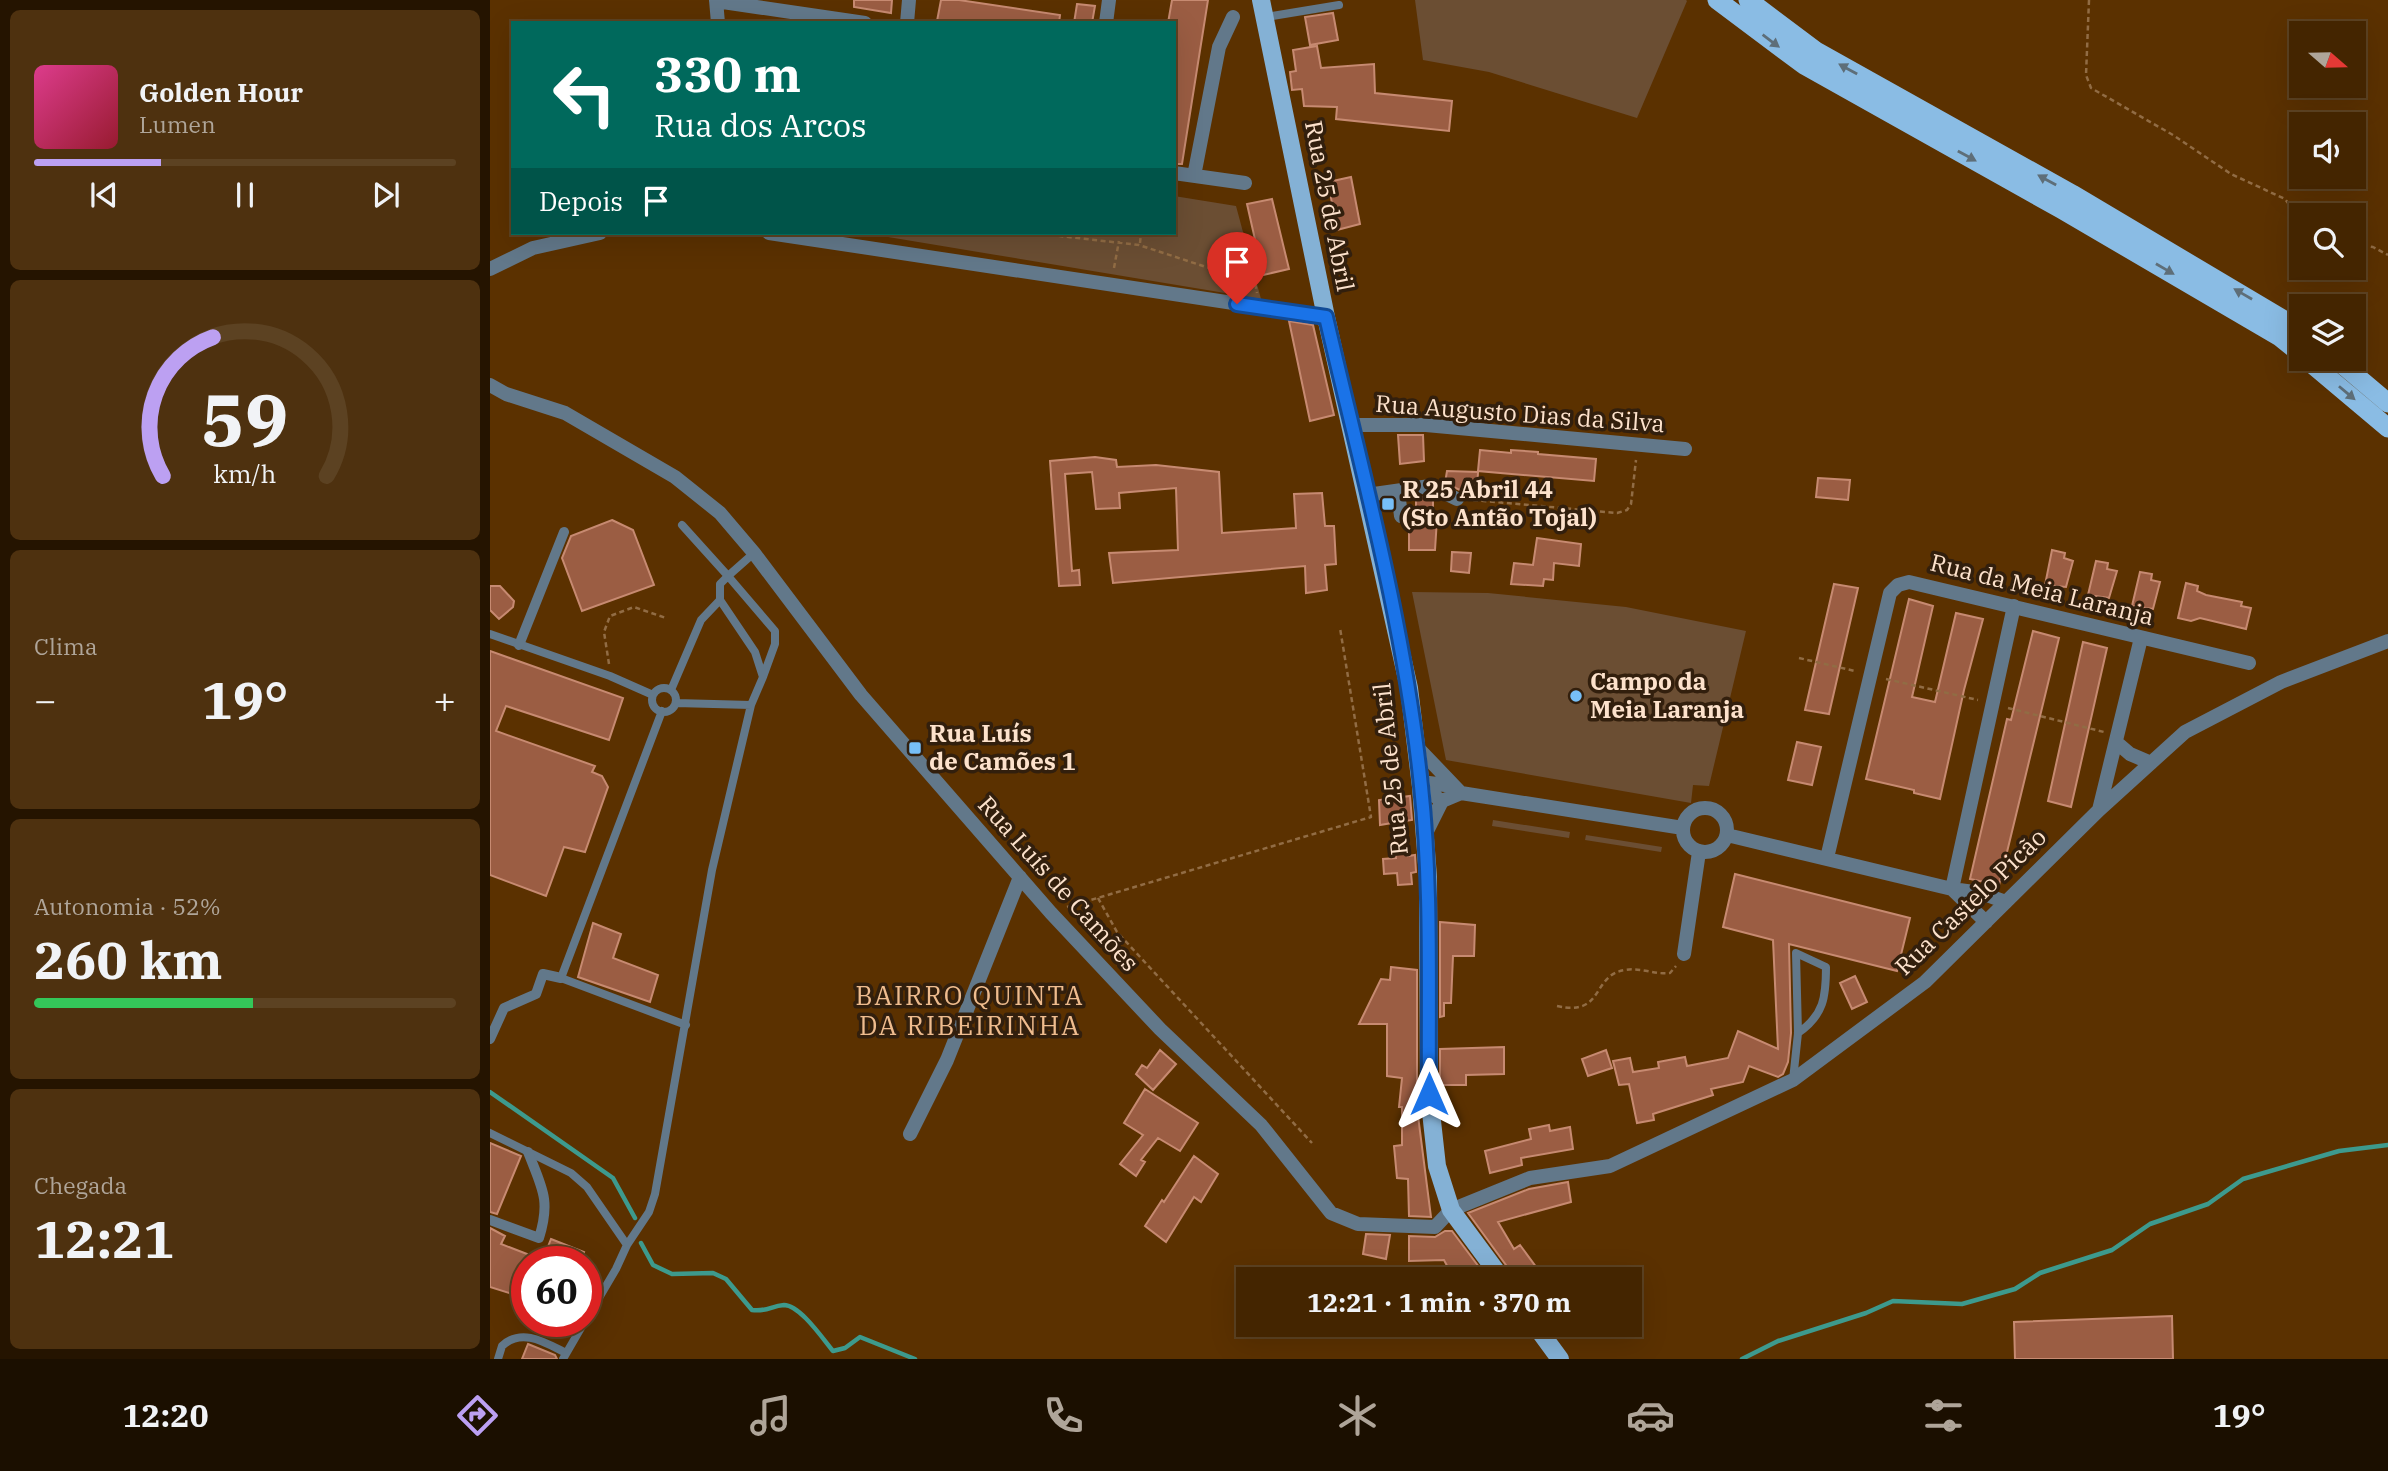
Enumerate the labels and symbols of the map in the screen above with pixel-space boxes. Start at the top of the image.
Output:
north arrow [2289,21,2366,98]
one-way arrow [1762,33,1780,48]
one-way arrow [1838,63,1858,75]
street label: Rua 25 de Abril [1298,118,1362,294]
one-way arrow [1957,150,1977,162]
one-way arrow [2037,174,2056,186]
pin [1207,232,1267,304]
one-way arrow [2155,263,2174,275]
one-way arrow [2234,288,2253,300]
one-way arrow [2339,385,2356,400]
street label: Rua Augusto Dias da Silva [1374,387,1666,439]
place label: R 25 Abril 44 (Sto Antão Tojal) [1402,473,1597,533]
marker: R 25 Abril 44 (Sto Antão Tojal) [1380,496,1396,512]
street label: Rua da Meia Laranja [1927,546,2158,632]
place label: Campo da Meia Laranja [1590,665,1744,725]
street label: Rua 25 de Abril [1365,681,1415,857]
marker: Campo da Meia Laranja [1568,688,1584,704]
place label: Rua Luís de Camões 1 [929,717,1076,777]
marker: Rua Luís de Camões 1 [907,740,923,756]
street label: Rua Luís de Camões [971,789,1146,978]
street label: Rua Castelo Picão [1888,821,2053,982]
district label: BAIRRO QUINTA DA RIBEIRINHA [855,978,1085,1042]
position arrow [1392,1057,1466,1131]
speed limit sign: 60 [511,1246,602,1337]

